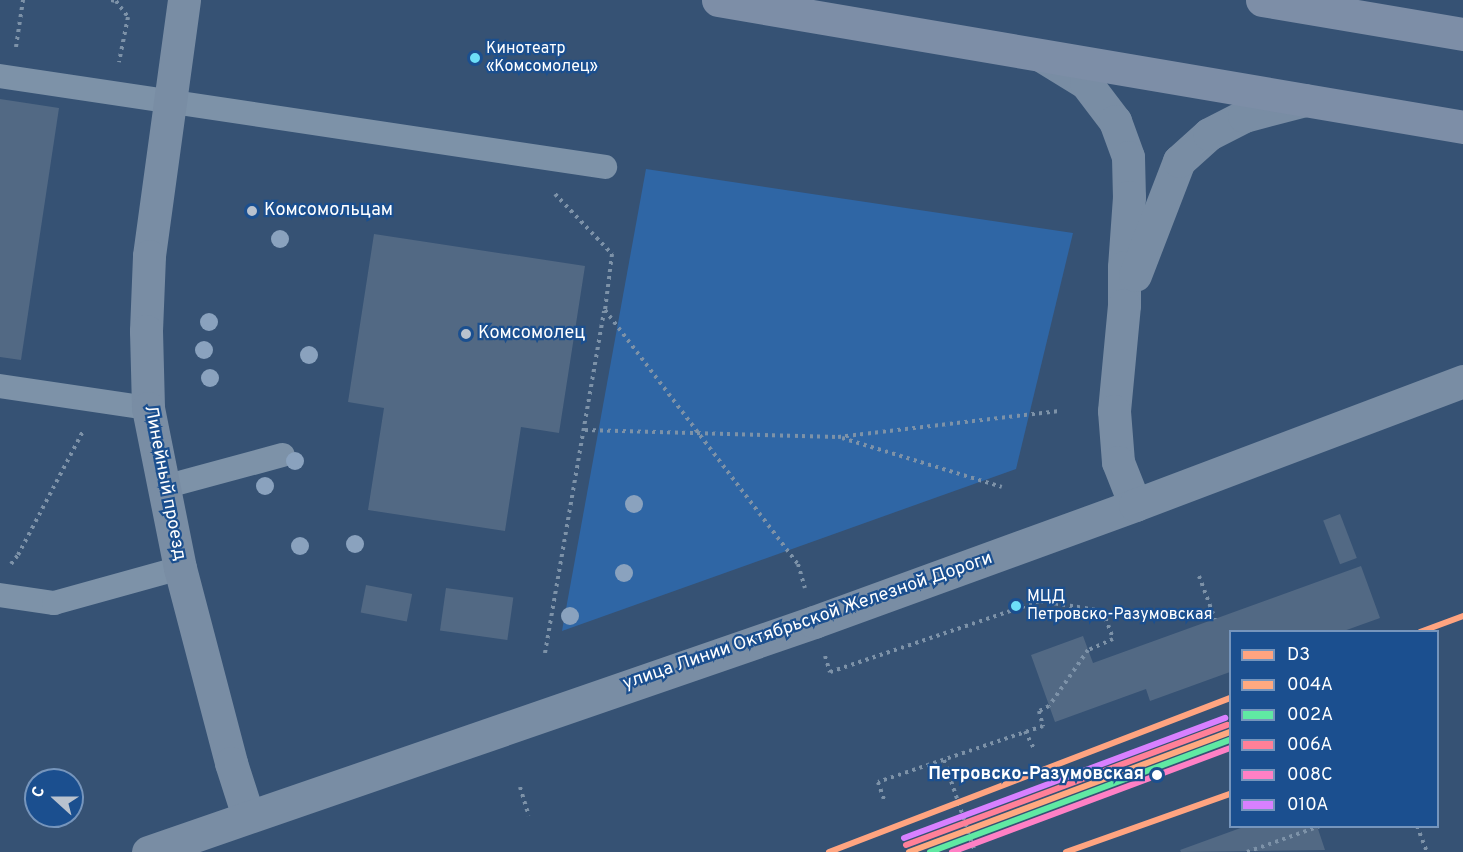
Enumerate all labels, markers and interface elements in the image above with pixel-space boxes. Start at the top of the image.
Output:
place label: Кинотеатр «Комсомолец» [486,39,598,77]
marker: Кинотеатр «Комсомолец» [469,52,481,64]
place label: Комсомольцам [264,200,393,222]
marker: Комсомольцам [245,204,259,218]
place label: Комсомолец [478,323,585,345]
marker: Комсомолец [459,327,473,341]
street label: Линейный проезд [138,403,190,563]
street label: улица Линии Октябрьской Железной Дороги [620,548,996,696]
place label: МЦД Петровско-Разумовская [1027,587,1212,625]
marker: МЦД Петровско-Разумовская [1010,600,1022,612]
legend [1229,630,1439,828]
text: D3 [1287,644,1310,667]
text: 004А [1287,674,1333,697]
text: 002А [1287,704,1333,727]
text: 006А [1287,734,1333,757]
place label: Петровско-Разумовская [928,764,1144,786]
text: 008С [1287,764,1333,787]
marker: Петровско-Разумовская [1148,766,1166,784]
north arrow [24,768,84,828]
text: С [28,784,50,801]
text: 010А [1287,794,1329,817]

